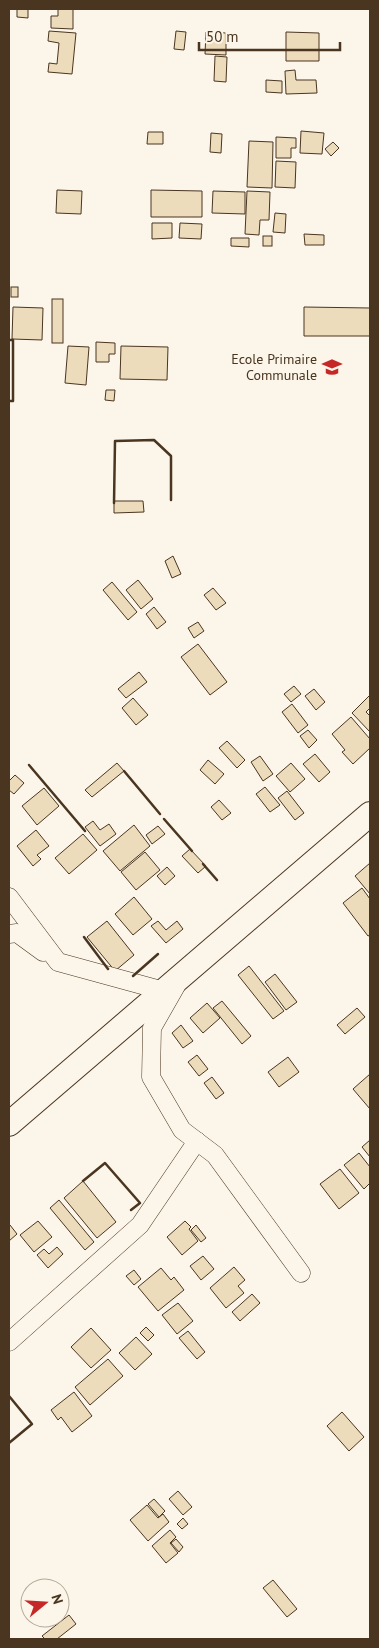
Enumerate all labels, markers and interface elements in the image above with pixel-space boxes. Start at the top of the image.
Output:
scale bar [199,20,340,52]
text: 50 m [206,27,239,46]
place label: Ecole Primaire Communale [231,350,317,384]
school or university icon: Ecole Primaire Communale [321,356,343,378]
north arrow [20,1578,70,1628]
text: N [47,1592,67,1606]

